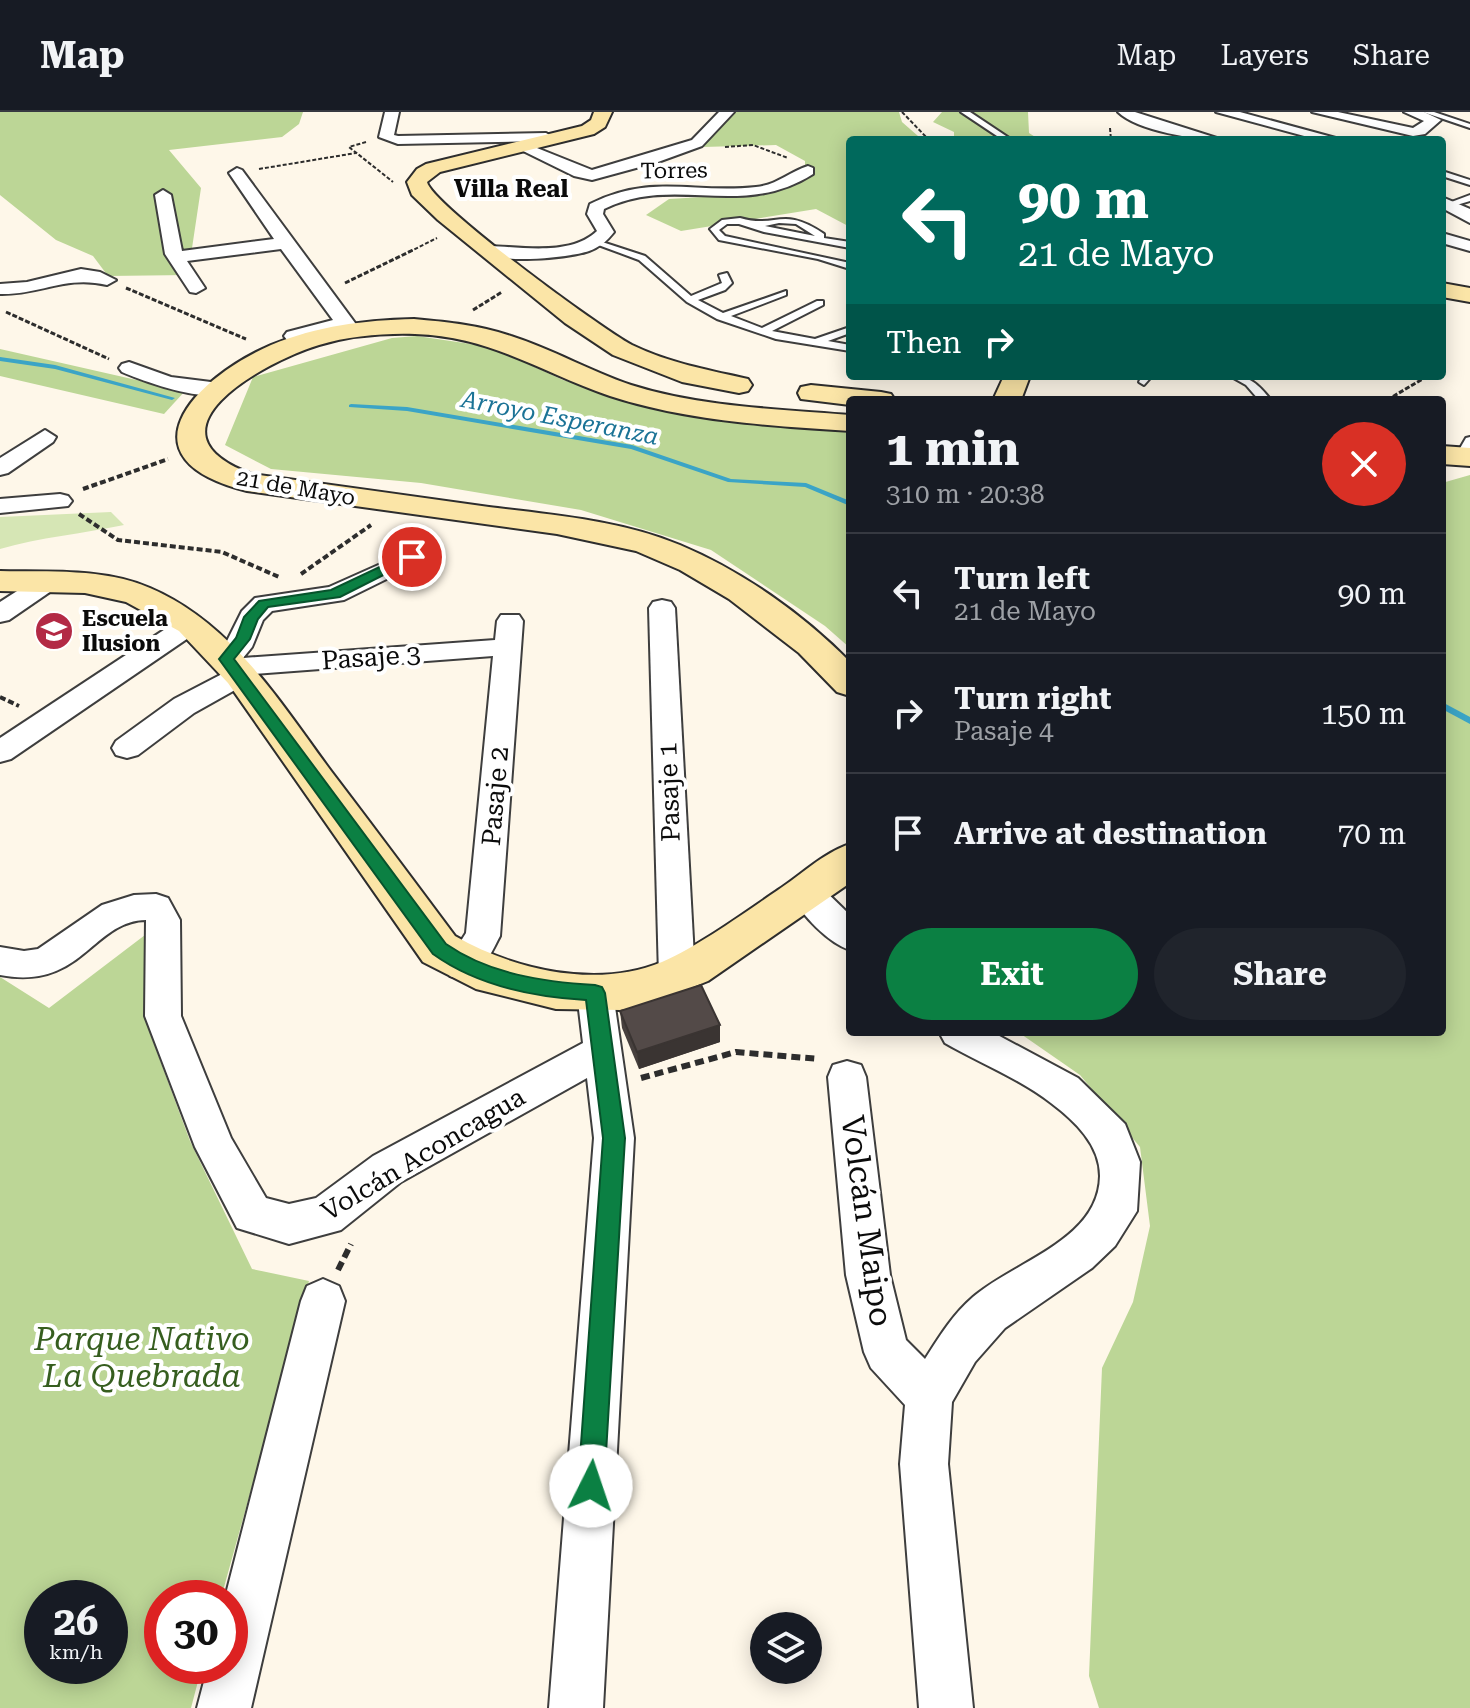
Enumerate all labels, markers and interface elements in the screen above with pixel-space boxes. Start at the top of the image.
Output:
text: Map [40,33,125,77]
text: Map [1117,39,1176,72]
text: Layers [1220,39,1309,72]
text: Share [1353,39,1430,72]
street label: Torres [640,157,708,184]
text: 90 m [1018,166,1149,232]
icon: left [886,168,990,272]
district label: Villa Real [454,175,568,203]
text: 21 de Mayo [1018,233,1215,275]
icon: right [977,320,1021,364]
text: Then [886,325,961,360]
water label: Arroyo Esperanza [457,385,661,451]
text: 1 min [886,421,1019,477]
button: close [1322,422,1406,506]
street label: 21 de Mayo [235,465,357,510]
text: 310 m · 20:38 [886,479,1045,509]
pin [378,523,446,591]
icon: arrive [390,535,434,579]
text: Turn left [954,561,1090,596]
icon: left [886,571,930,615]
text: 90 m [1337,576,1406,611]
text: 21 de Mayo [954,596,1096,626]
place label: Escuela Ilusion [82,606,168,656]
school or university icon: Escuela Ilusion [33,610,75,652]
street label: Pasaje 3 [320,639,422,675]
text: Turn right [954,681,1111,716]
icon: right [886,691,930,735]
text: 150 m [1321,696,1406,731]
text: Pasaje 4 [954,716,1054,746]
street label: Pasaje 1 [652,742,686,842]
street label: Pasaje 2 [476,745,514,847]
icon: arrive [886,811,930,855]
text: Arrive at destination [954,816,1267,851]
text: 70 m [1337,816,1406,851]
button: Exit [886,928,1138,1020]
button: Share [1154,928,1406,1020]
street label: Volcán Aconcagua [316,1081,530,1227]
street label: Volcán Maipo [833,1113,901,1329]
park label: Parque Nativo La Quebrada [33,1320,250,1395]
position arrow [549,1444,633,1528]
speed limit sign: 30 [144,1580,248,1684]
text: 26 [54,1598,98,1645]
map controls [750,1612,822,1684]
button: layers [750,1612,822,1684]
text: km/h [49,1640,103,1664]

